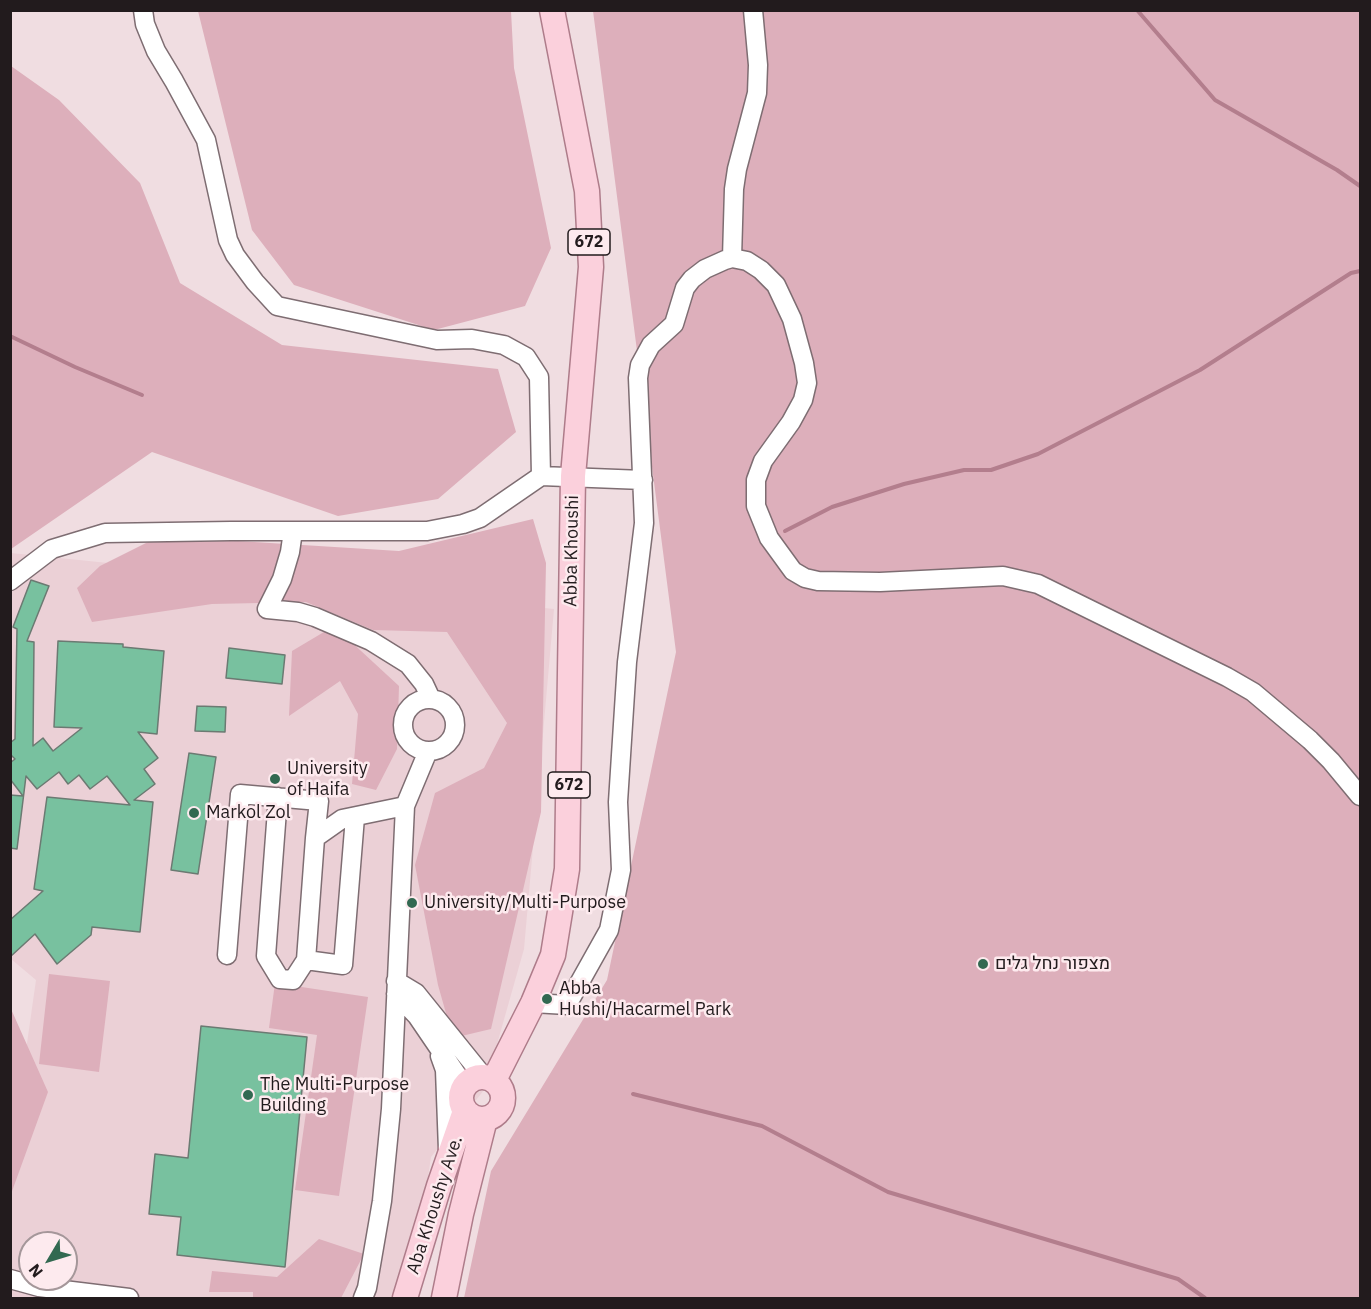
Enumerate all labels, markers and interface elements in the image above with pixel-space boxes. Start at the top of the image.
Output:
road number: 672 [568,229,610,255]
street label: Abba Khoushi [560,495,584,607]
place label: University of Haifa [287,758,368,800]
marker: University of Haifa [268,772,282,786]
road number: 672 [548,772,590,798]
place label: Markol Zol [206,802,291,824]
marker: Markol Zol [187,806,201,820]
place label: University/Multi-Purpose [424,892,626,914]
marker: University/Multi-Purpose [405,896,419,910]
place label: מצפור נחל גלים [995,953,1110,975]
marker: מצפור נחל גלים [976,957,990,971]
place label: Abba Hushi/Hacarmel Park [559,978,731,1020]
marker: Abba Hushi/Hacarmel Park [540,992,554,1006]
place label: The Multi-Purpose Building [260,1074,409,1116]
marker: The Multi-Purpose Building [241,1088,255,1102]
street label: Aba Khoushy Ave. [402,1133,468,1277]
north arrow [18,1231,78,1291]
text: N [24,1260,47,1282]

